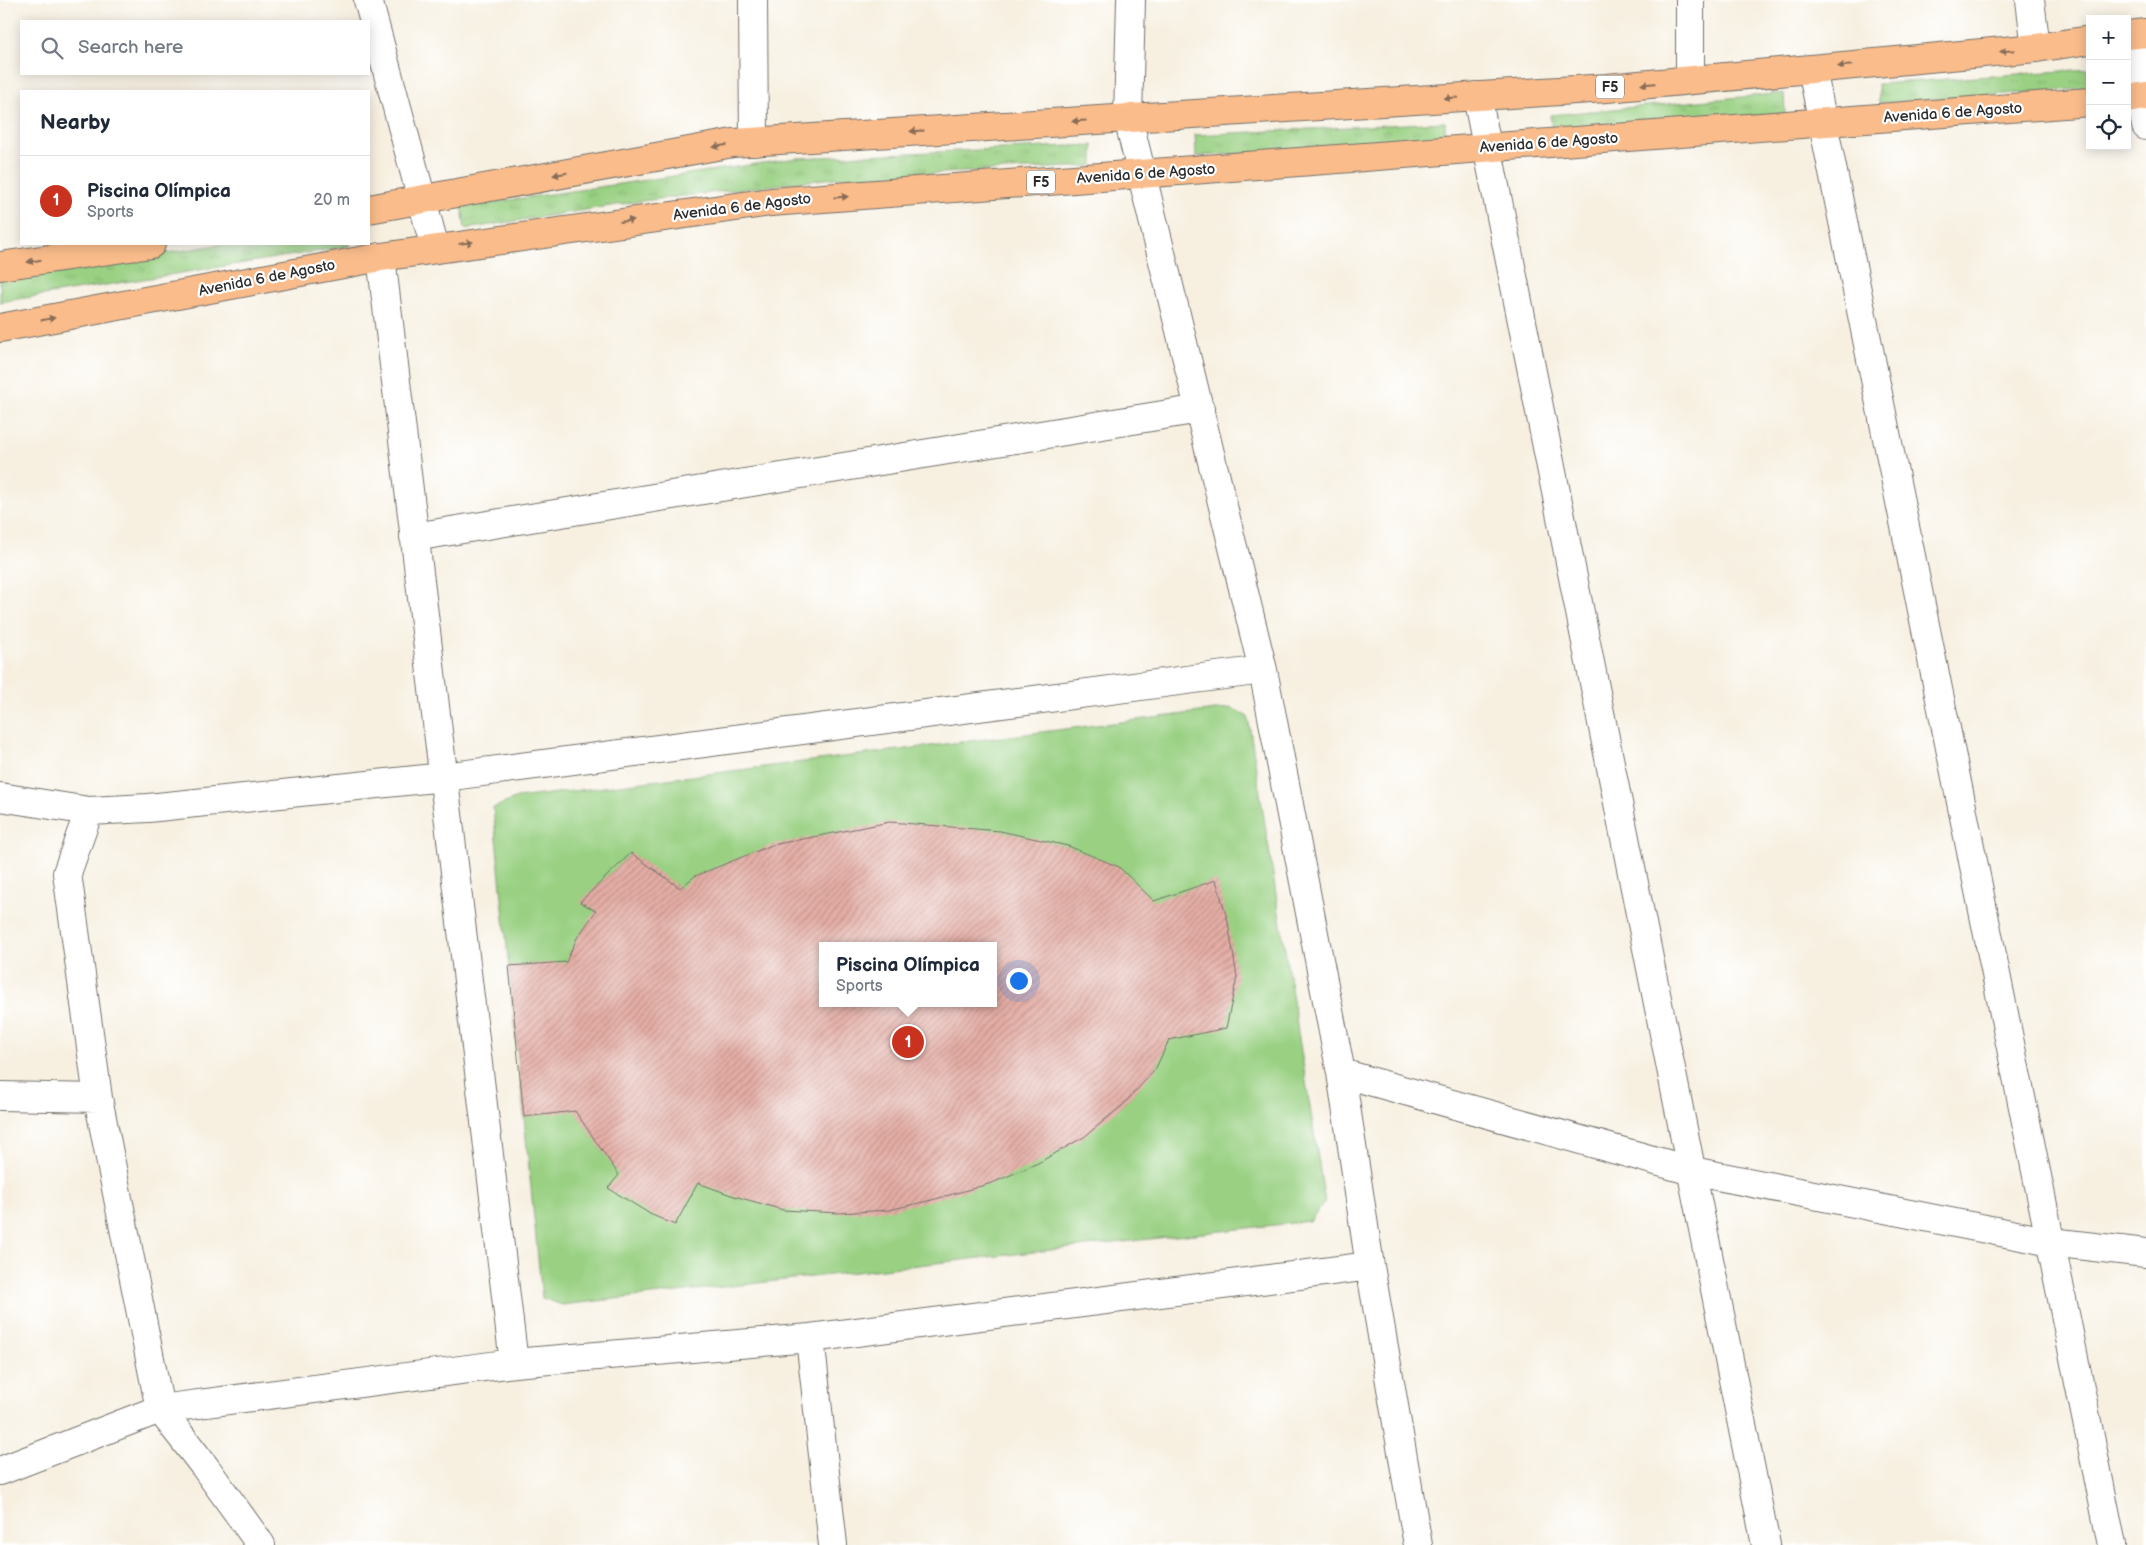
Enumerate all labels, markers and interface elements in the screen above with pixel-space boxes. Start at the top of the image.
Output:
map controls [2086,15,2131,150]
button: + [2086,15,2131,60]
search box [20,20,370,75]
icon: search [38,34,66,62]
text: Search here [78,36,183,59]
one-way arrow [1998,47,2014,55]
button: − [2086,60,2131,105]
one-way arrow [1837,62,1853,70]
road number: F5 [1596,75,1624,98]
one-way arrow [1640,80,1656,88]
one-way arrow [1443,94,1459,102]
street label: Avenida 6 de Agosto [1883,99,2023,127]
button: locate [2086,105,2131,150]
text: Nearby [40,110,110,135]
one-way arrow [1071,118,1087,126]
one-way arrow [909,128,925,136]
street label: Avenida 6 de Agosto [1479,129,1619,157]
one-way arrow [712,142,728,150]
street label: Avenida 6 de Agosto [1076,160,1216,188]
road number: F5 [1027,170,1055,193]
one-way arrow [552,171,568,179]
text: Piscina Olímpica [87,180,231,203]
street label: Avenida 6 de Agosto [672,189,812,225]
text: 1 [53,191,59,210]
text: 20 m [314,191,350,210]
one-way arrow [833,192,849,200]
text: Sports [87,203,134,222]
one-way arrow [619,217,635,225]
one-way arrow [458,239,474,247]
street label: Avenida 6 de Agosto [197,255,337,301]
one-way arrow [25,258,41,266]
one-way arrow [40,314,56,322]
popup [819,942,997,1007]
text: Piscina Olímpica [836,954,980,977]
your location [1006,968,1032,994]
text: Sports [836,977,883,996]
pin: 1 [892,1023,924,1061]

